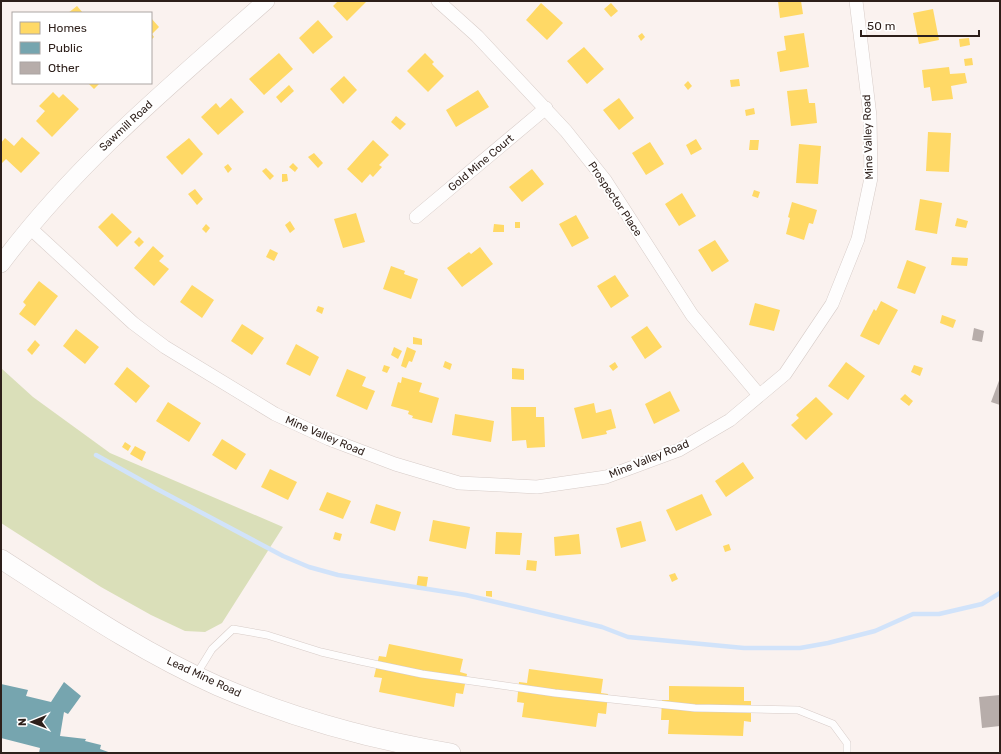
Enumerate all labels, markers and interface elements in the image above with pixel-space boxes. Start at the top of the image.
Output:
legend [12,12,152,84]
scale bar [861,12,979,38]
text: 50 m [867,19,895,33]
text: Homes [48,21,87,35]
text: Public [48,41,83,55]
text: Other [48,61,80,75]
street label: Mine Valley Road [860,94,876,180]
street label: Sawmill Road [97,98,155,154]
street label: Gold Mine Court [446,131,517,194]
street label: Prospector Place [585,159,645,239]
street label: Mine Valley Road [283,413,367,459]
street label: Mine Valley Road [607,437,691,481]
street label: Lead Mine Road [165,654,243,700]
north arrow [12,702,52,742]
text: N [16,718,29,726]

